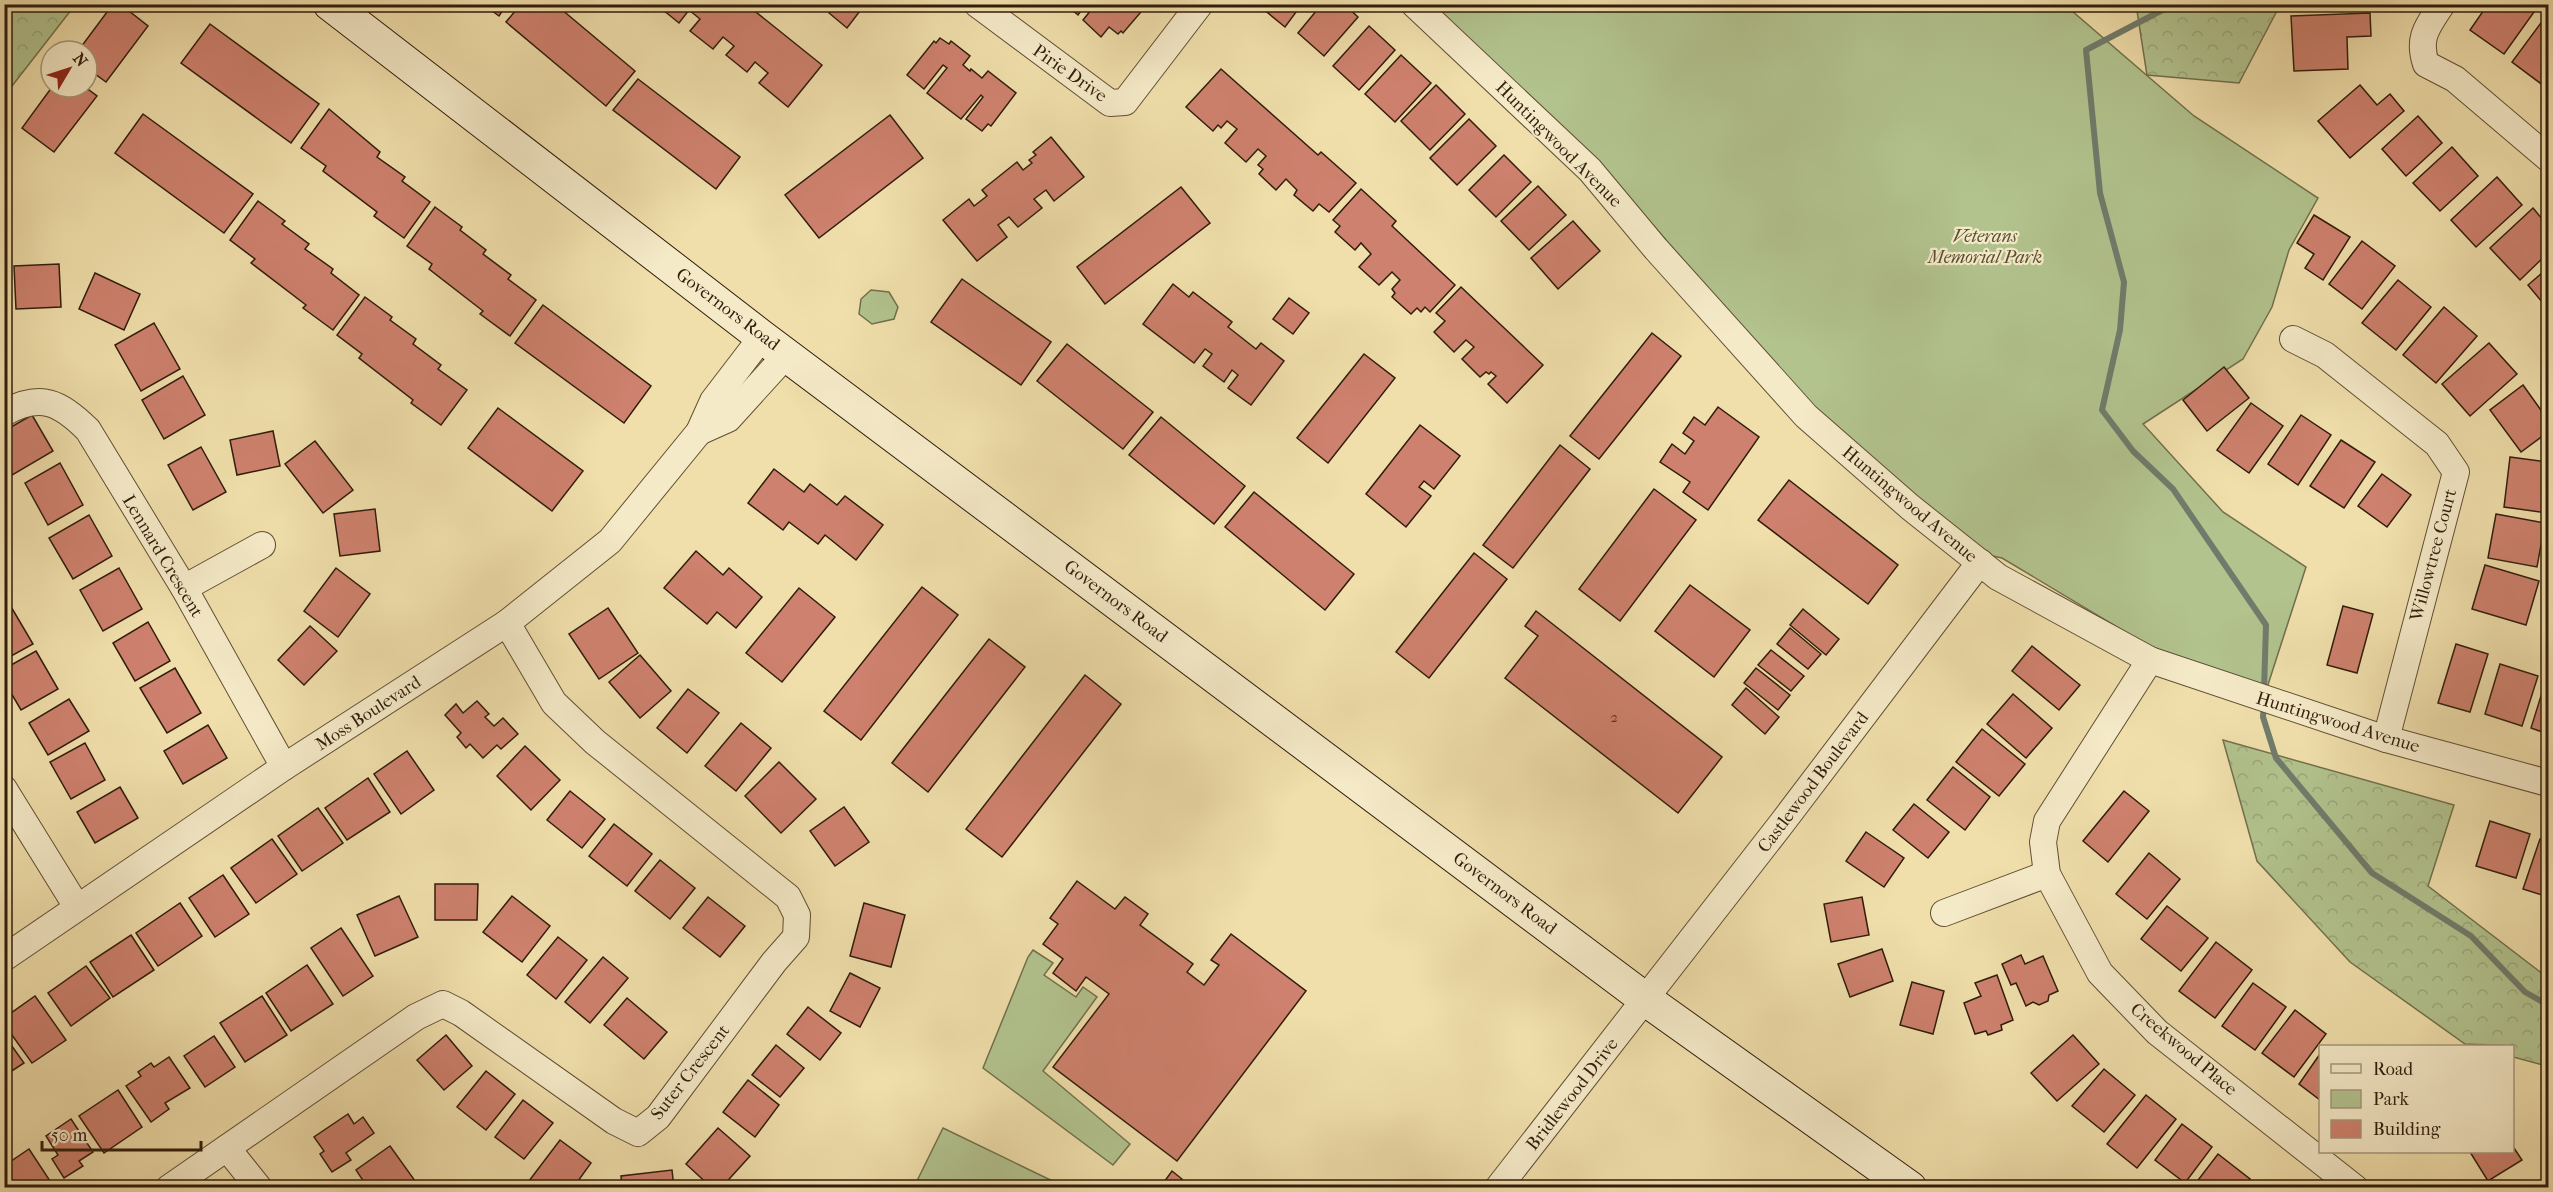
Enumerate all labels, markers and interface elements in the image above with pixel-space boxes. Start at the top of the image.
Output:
north arrow [39,39,99,99]
street label: Pirie Drive [1029,40,1111,107]
text: N [69,49,92,71]
street label: Huntingwood Avenue [1491,77,1626,212]
park label: Veterans Memorial Park [1926,226,2042,268]
street label: Governors Road [672,264,784,355]
street label: Huntingwood Avenue [1838,442,1982,567]
street label: Willowtree Court [2405,486,2461,624]
street label: Lennard Crescent [118,491,208,622]
street label: Governors Road [1060,556,1172,647]
street label: Moss Boulevard [312,671,425,755]
street label: Huntingwood Avenue [2254,688,2422,757]
house number: 2 [1610,708,1618,726]
street label: Castlewood Boulevard [1754,708,1873,857]
street label: Governors Road [1449,848,1561,939]
street label: Creekwood Place [2126,999,2241,1100]
street label: Suter Crescent [647,1020,734,1124]
street label: Bridlewood Drive [1522,1034,1623,1155]
legend [2319,1045,2514,1153]
text: Road [2373,1059,2413,1080]
text: Park [2373,1089,2410,1110]
scale bar [42,1114,201,1152]
text: Building [2373,1119,2441,1140]
text: 50 m [51,1125,88,1146]

